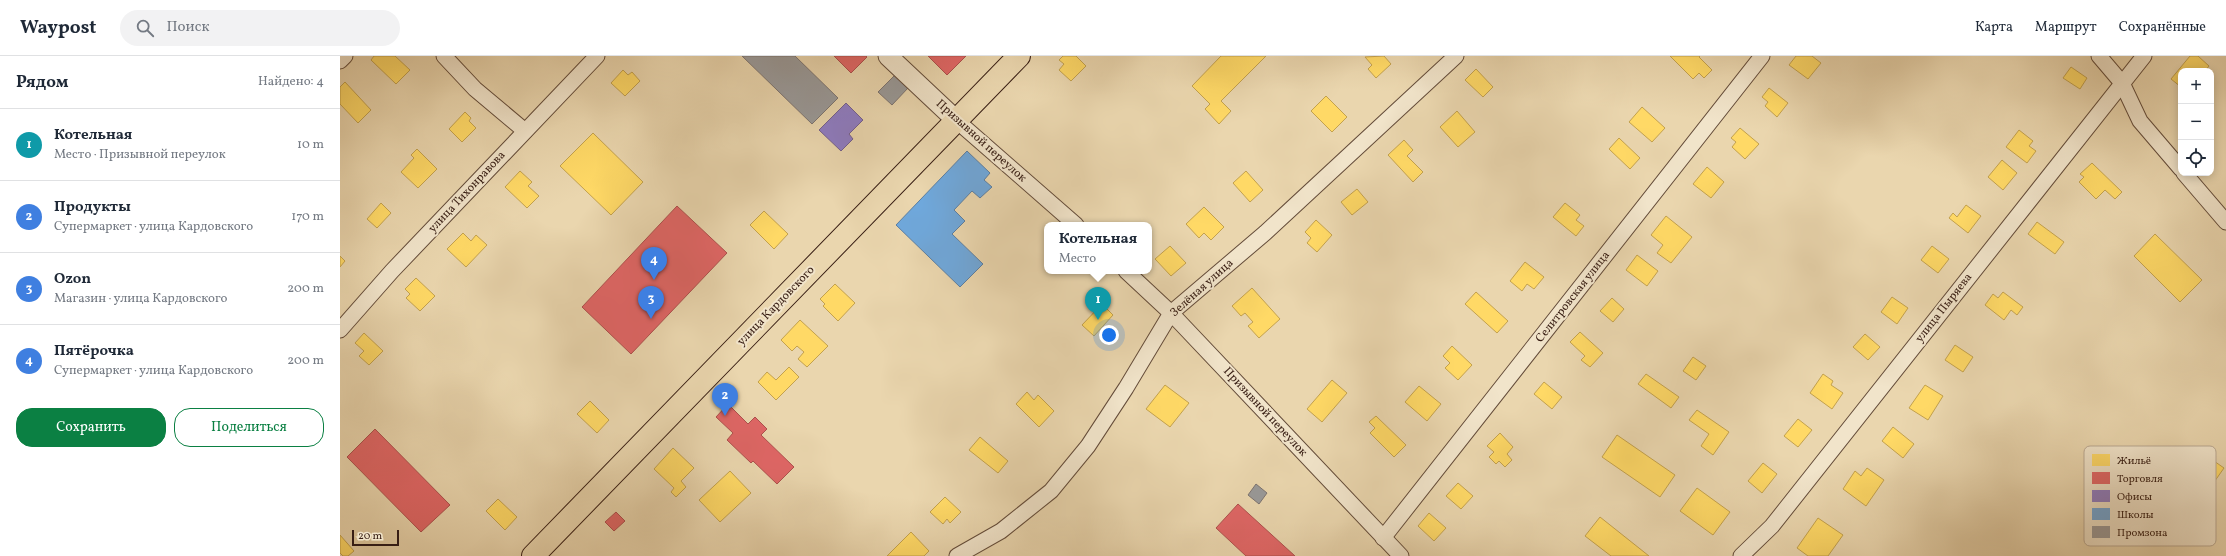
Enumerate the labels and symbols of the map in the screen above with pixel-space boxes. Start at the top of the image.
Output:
street label: Призывной переулок [932,96,1030,186]
street label: улица Тихонравова [425,148,509,236]
pin: 4 [641,247,667,280]
street label: Селитровская улица [1532,248,1614,346]
street label: Зелёная улица [1167,255,1237,321]
street label: улица Кардовского [734,263,818,349]
street label: улица Пыряева [1912,270,1976,346]
pin: 3 [638,286,664,319]
pin: 1 [1085,287,1111,320]
your location [1099,325,1119,345]
street label: Призывной переулок [1219,364,1311,461]
pin: 2 [712,383,738,416]
legend [2084,446,2216,546]
text: Жильё [2117,454,2151,469]
text: Торговля [2117,472,2163,487]
text: Офисы [2117,490,2152,505]
text: Школы [2117,508,2154,523]
text: Промзона [2117,526,2168,541]
scale bar [352,528,399,547]

